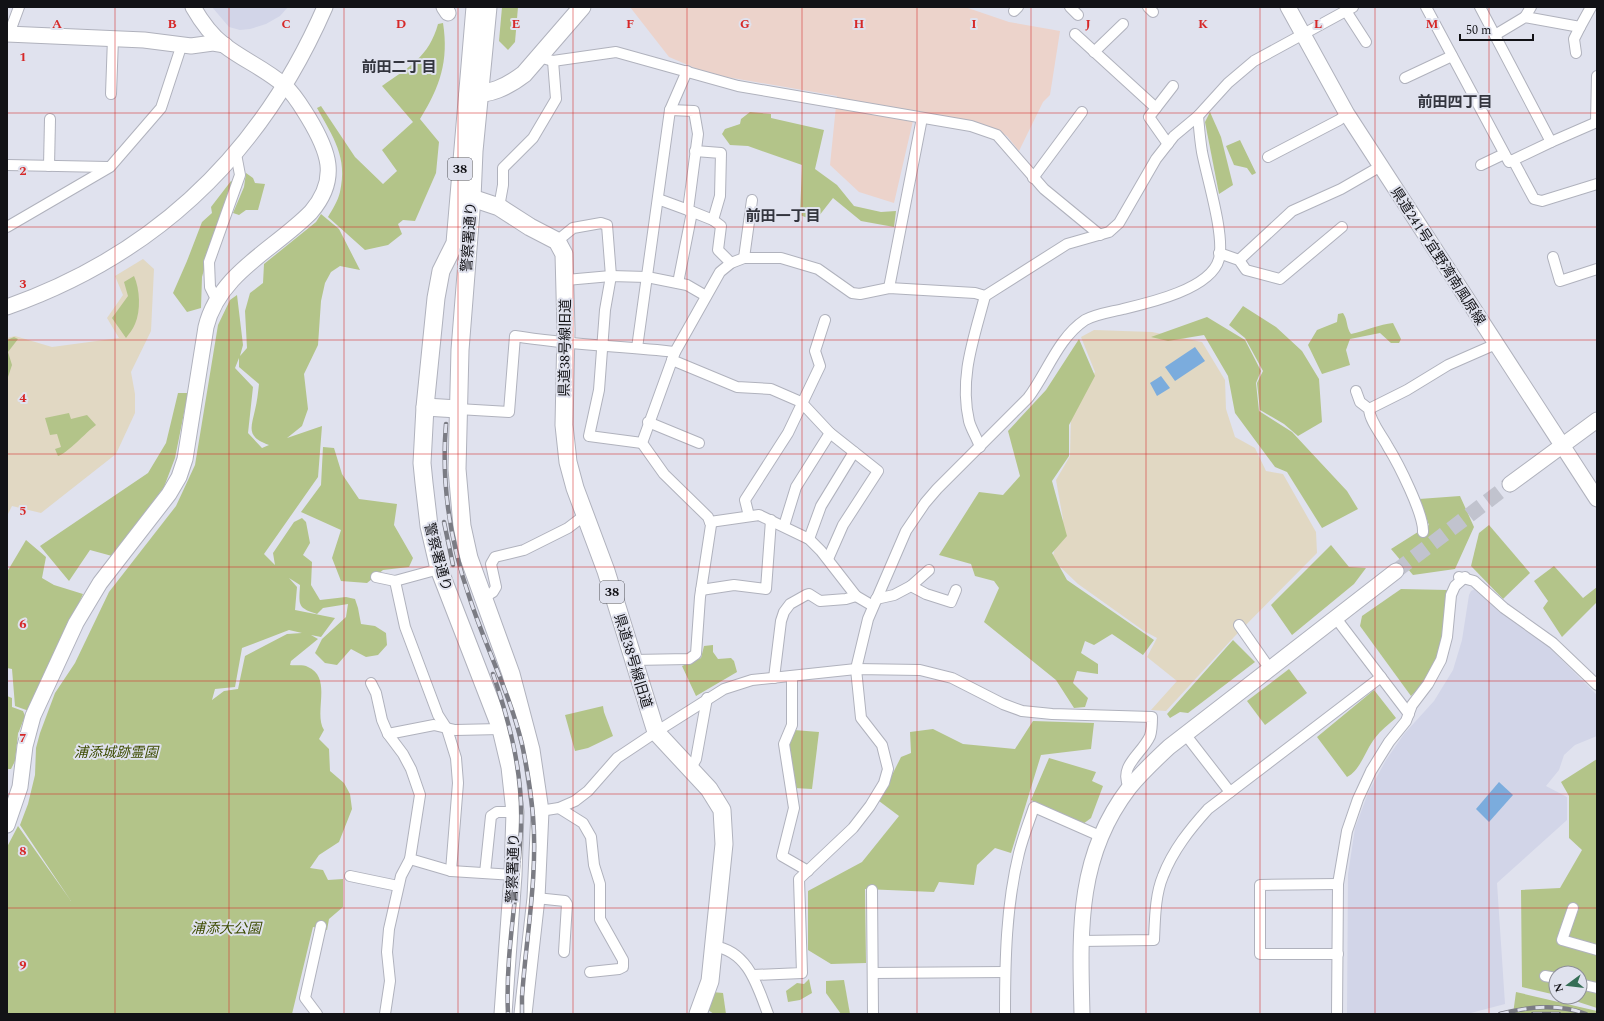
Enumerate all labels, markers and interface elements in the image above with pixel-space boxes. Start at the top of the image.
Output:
text: A [52,14,62,34]
text: B [167,14,177,34]
text: C [281,14,291,34]
text: D [396,14,406,34]
text: E [512,14,521,34]
text: F [626,14,634,34]
text: G [740,14,750,34]
text: H [854,14,865,34]
text: I [971,14,977,34]
text: J [1085,14,1091,34]
text: K [1198,14,1208,34]
text: L [1314,14,1322,34]
text: M [1426,14,1439,34]
scale bar [1460,16,1533,42]
text: 50 m [1466,21,1491,40]
text: 1 [19,47,27,67]
district label: 前田二丁目 [361,56,437,79]
district label: 前田四丁目 [1417,91,1493,114]
road number: 38 [448,158,472,180]
text: 2 [19,161,27,181]
street label: 県道241号宜野湾南風原線 [1385,183,1491,329]
street label: 警察署通り [456,201,482,273]
district label: 前田一丁目 [745,205,821,228]
text: 3 [19,274,27,294]
street label: 県道38号線旧道 [554,299,576,397]
text: 4 [19,388,27,408]
text: 5 [19,501,27,521]
street label: 警察署通り [419,520,457,594]
road number: 38 [600,581,624,603]
street label: 県道38号線旧道 [609,611,657,711]
text: 6 [19,614,27,634]
text: 7 [19,728,27,748]
park label: 浦添城跡霊園 [74,742,160,763]
street label: 警察署通り [501,833,525,903]
text: 8 [19,841,27,861]
park label: 浦添大公園 [191,918,263,939]
text: 9 [19,955,27,975]
north arrow [1548,965,1588,1005]
text: N [1549,981,1568,994]

